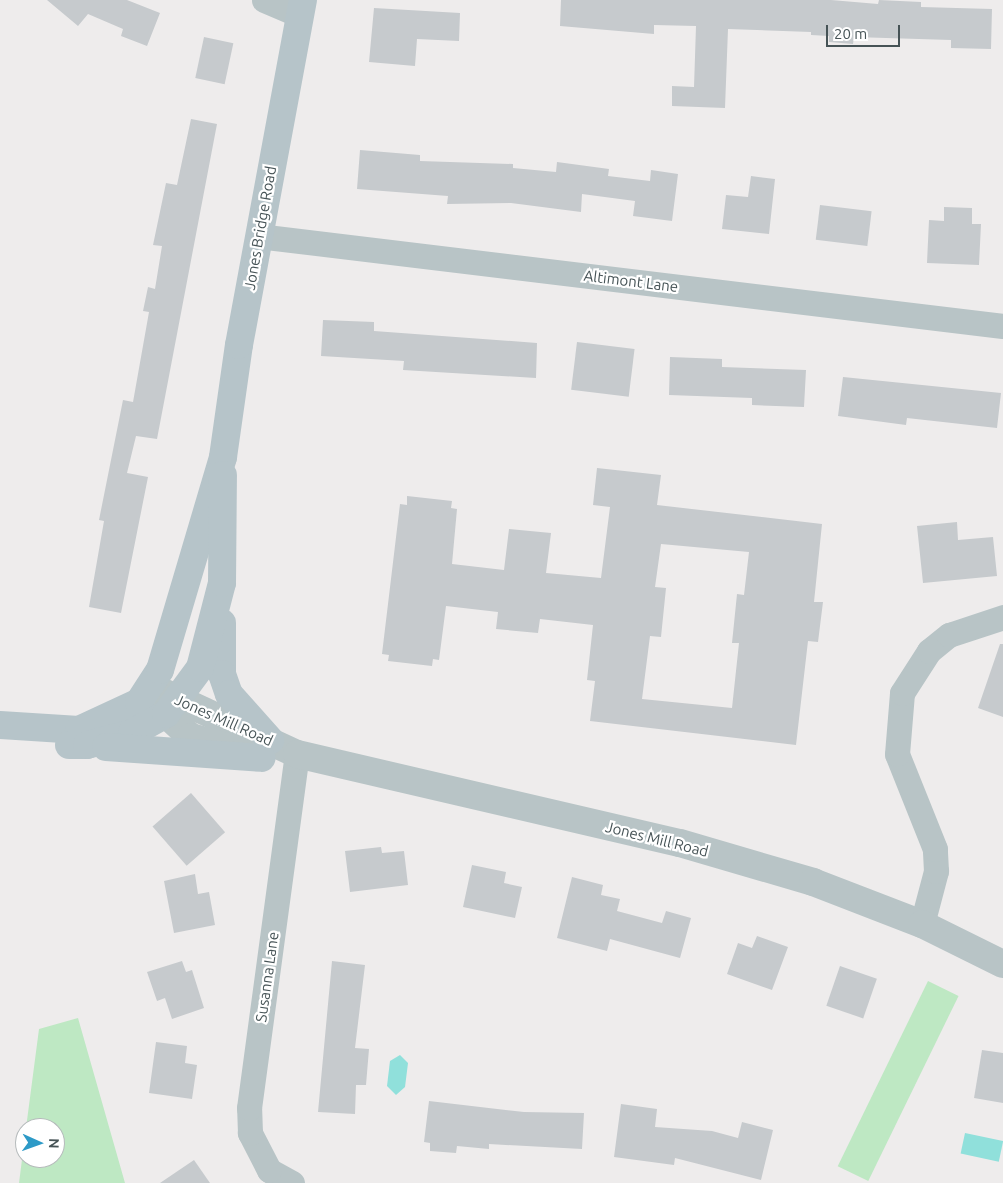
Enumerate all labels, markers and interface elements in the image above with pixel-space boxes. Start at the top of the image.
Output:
scale bar [828,15,902,47]
text: 20 m [834,25,867,42]
street label: Jones Bridge Road [240,165,280,291]
street label: Altimont Lane [583,266,679,296]
street label: Jones Mill Road [172,690,276,750]
street label: Jones Mill Road [604,818,710,860]
street label: Susanna Lane [252,931,282,1023]
north arrow [15,1118,65,1168]
text: N [46,1138,62,1149]

